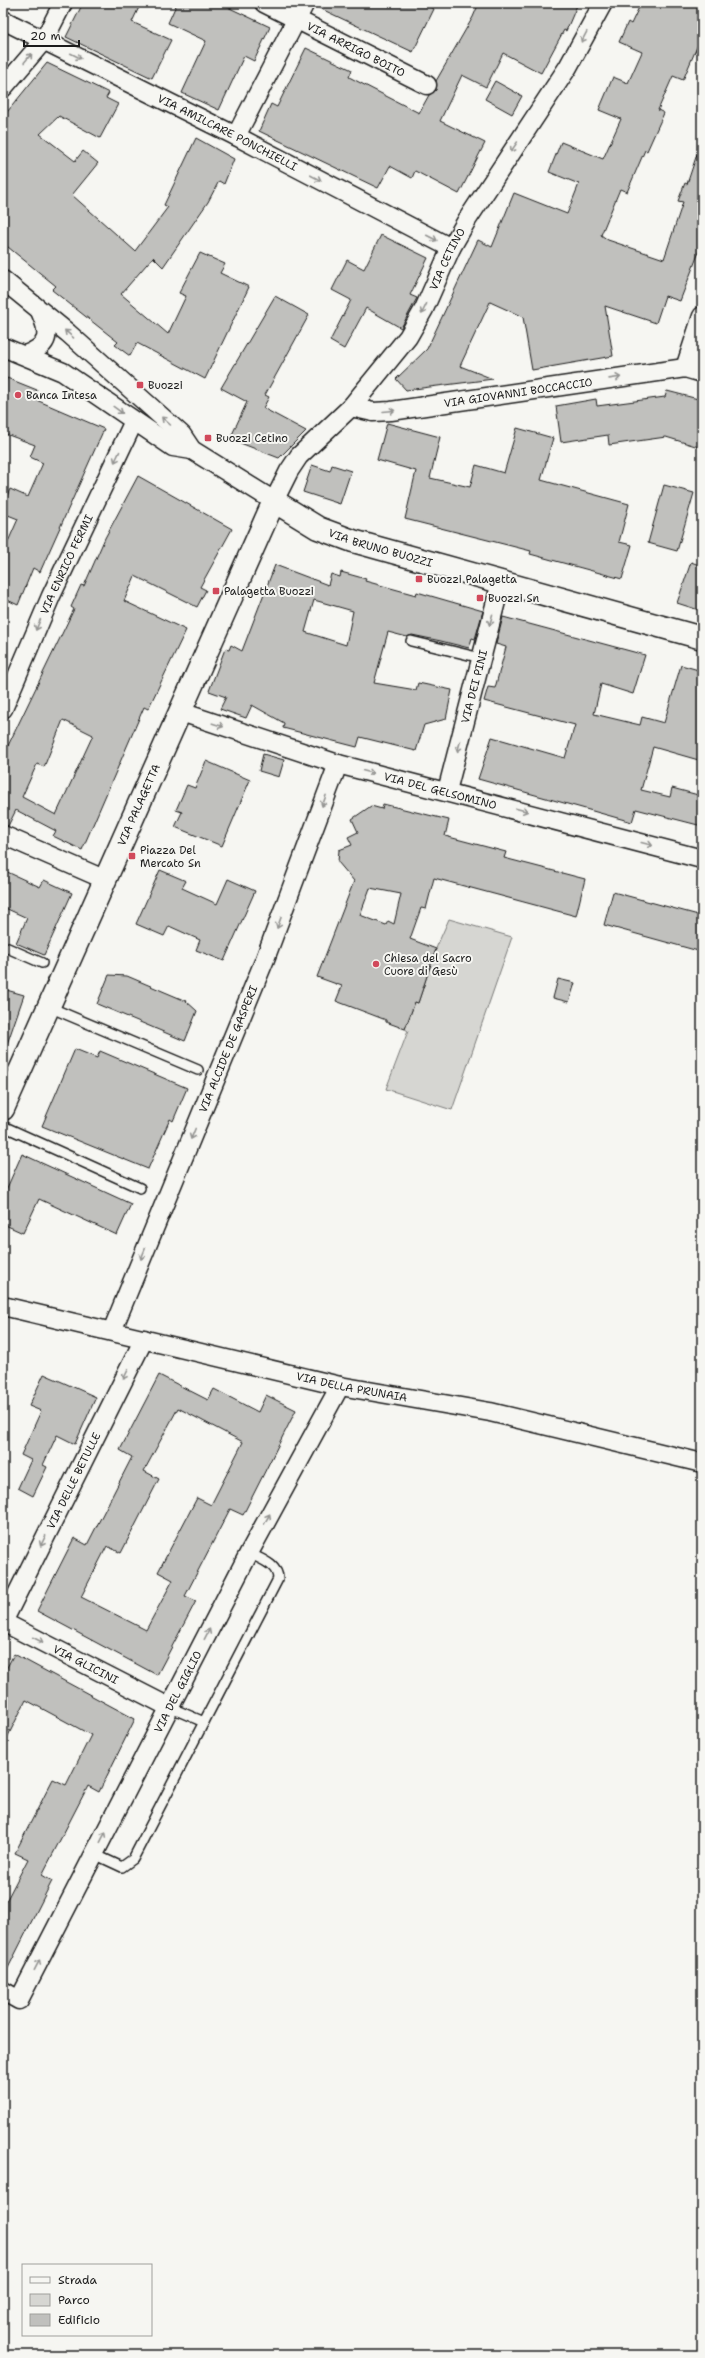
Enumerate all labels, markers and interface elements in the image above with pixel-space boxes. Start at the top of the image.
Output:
street label: VIA ARRIGO BOITO [304,19,408,81]
scale bar [24,22,79,48]
text: 20 m [30,28,61,44]
one-way arrow [580,31,588,43]
one-way arrow [24,53,33,63]
one-way arrow [69,53,81,60]
street label: VIA AMILCARE PONCHIELLI [155,91,300,175]
one-way arrow [510,141,518,153]
one-way arrow [310,175,322,182]
street label: VIA CETINO [426,225,469,293]
one-way arrow [425,235,437,242]
one-way arrow [419,302,427,314]
one-way arrow [64,330,75,339]
one-way arrow [608,374,621,382]
street label: VIA GIOVANNI BOCCACCIO [443,375,593,411]
place label: Buozzi [148,378,183,393]
marker: Buozzi [135,380,145,390]
place label: Banca Intesa [26,388,97,403]
marker: Banca Intesa [13,390,23,400]
one-way arrow [112,406,123,414]
one-way arrow [382,407,395,414]
one-way arrow [161,417,171,426]
place label: Buozzi Cetino [216,431,288,446]
marker: Buozzi Cetino [203,433,213,443]
one-way arrow [113,450,120,462]
street label: VIA ENRICO FERMI [37,512,97,617]
street label: VIA BRUNO BUOZZI [326,525,434,571]
place label: Buozzi Palagetta [427,572,517,587]
marker: Buozzi Palagetta [414,574,424,584]
place label: Palagetta Buozzi [224,584,314,599]
marker: Palagetta Buozzi [211,586,221,596]
place label: Buozzi Sn [488,591,539,606]
marker: Buozzi Sn [475,593,485,603]
one-way arrow [487,613,495,626]
one-way arrow [34,619,42,631]
street label: VIA DEI PINI [458,648,491,725]
one-way arrow [211,722,224,729]
one-way arrow [454,739,462,752]
street label: VIA PALAGETTA [114,762,164,848]
one-way arrow [362,768,375,776]
street label: VIA DEL GELSOMINO [382,769,498,813]
one-way arrow [320,794,328,806]
one-way arrow [515,807,528,815]
one-way arrow [640,841,653,848]
place label: Piazza Del Mercato Sn [140,843,201,871]
marker: Piazza Del Mercato Sn [127,851,137,861]
one-way arrow [274,916,282,928]
place label: Chiesa del Sacro Cuore di Gesù [384,951,472,979]
marker: Chiesa del Sacro Cuore di Gesù [371,959,381,969]
street label: VIA ALCIDE DE GASPERI [196,983,261,1115]
one-way arrow [189,1127,196,1139]
one-way arrow [139,1248,147,1260]
one-way arrow [122,1368,129,1380]
street label: VIA DELLA PRUNAIA [294,1369,408,1406]
street label: VIA DELLE BETULLE [43,1430,104,1532]
one-way arrow [264,1513,271,1525]
one-way arrow [39,1534,47,1546]
one-way arrow [204,1628,211,1640]
one-way arrow [32,1637,44,1644]
street label: VIA GLICINI [50,1642,121,1688]
street label: VIA DEL GIGLIO [151,1648,205,1736]
one-way arrow [99,1831,107,1843]
one-way arrow [34,1959,41,1971]
legend [22,2264,152,2336]
text: Strada [58,2272,98,2288]
text: Parco [58,2292,90,2308]
text: Edificio [58,2312,100,2328]

